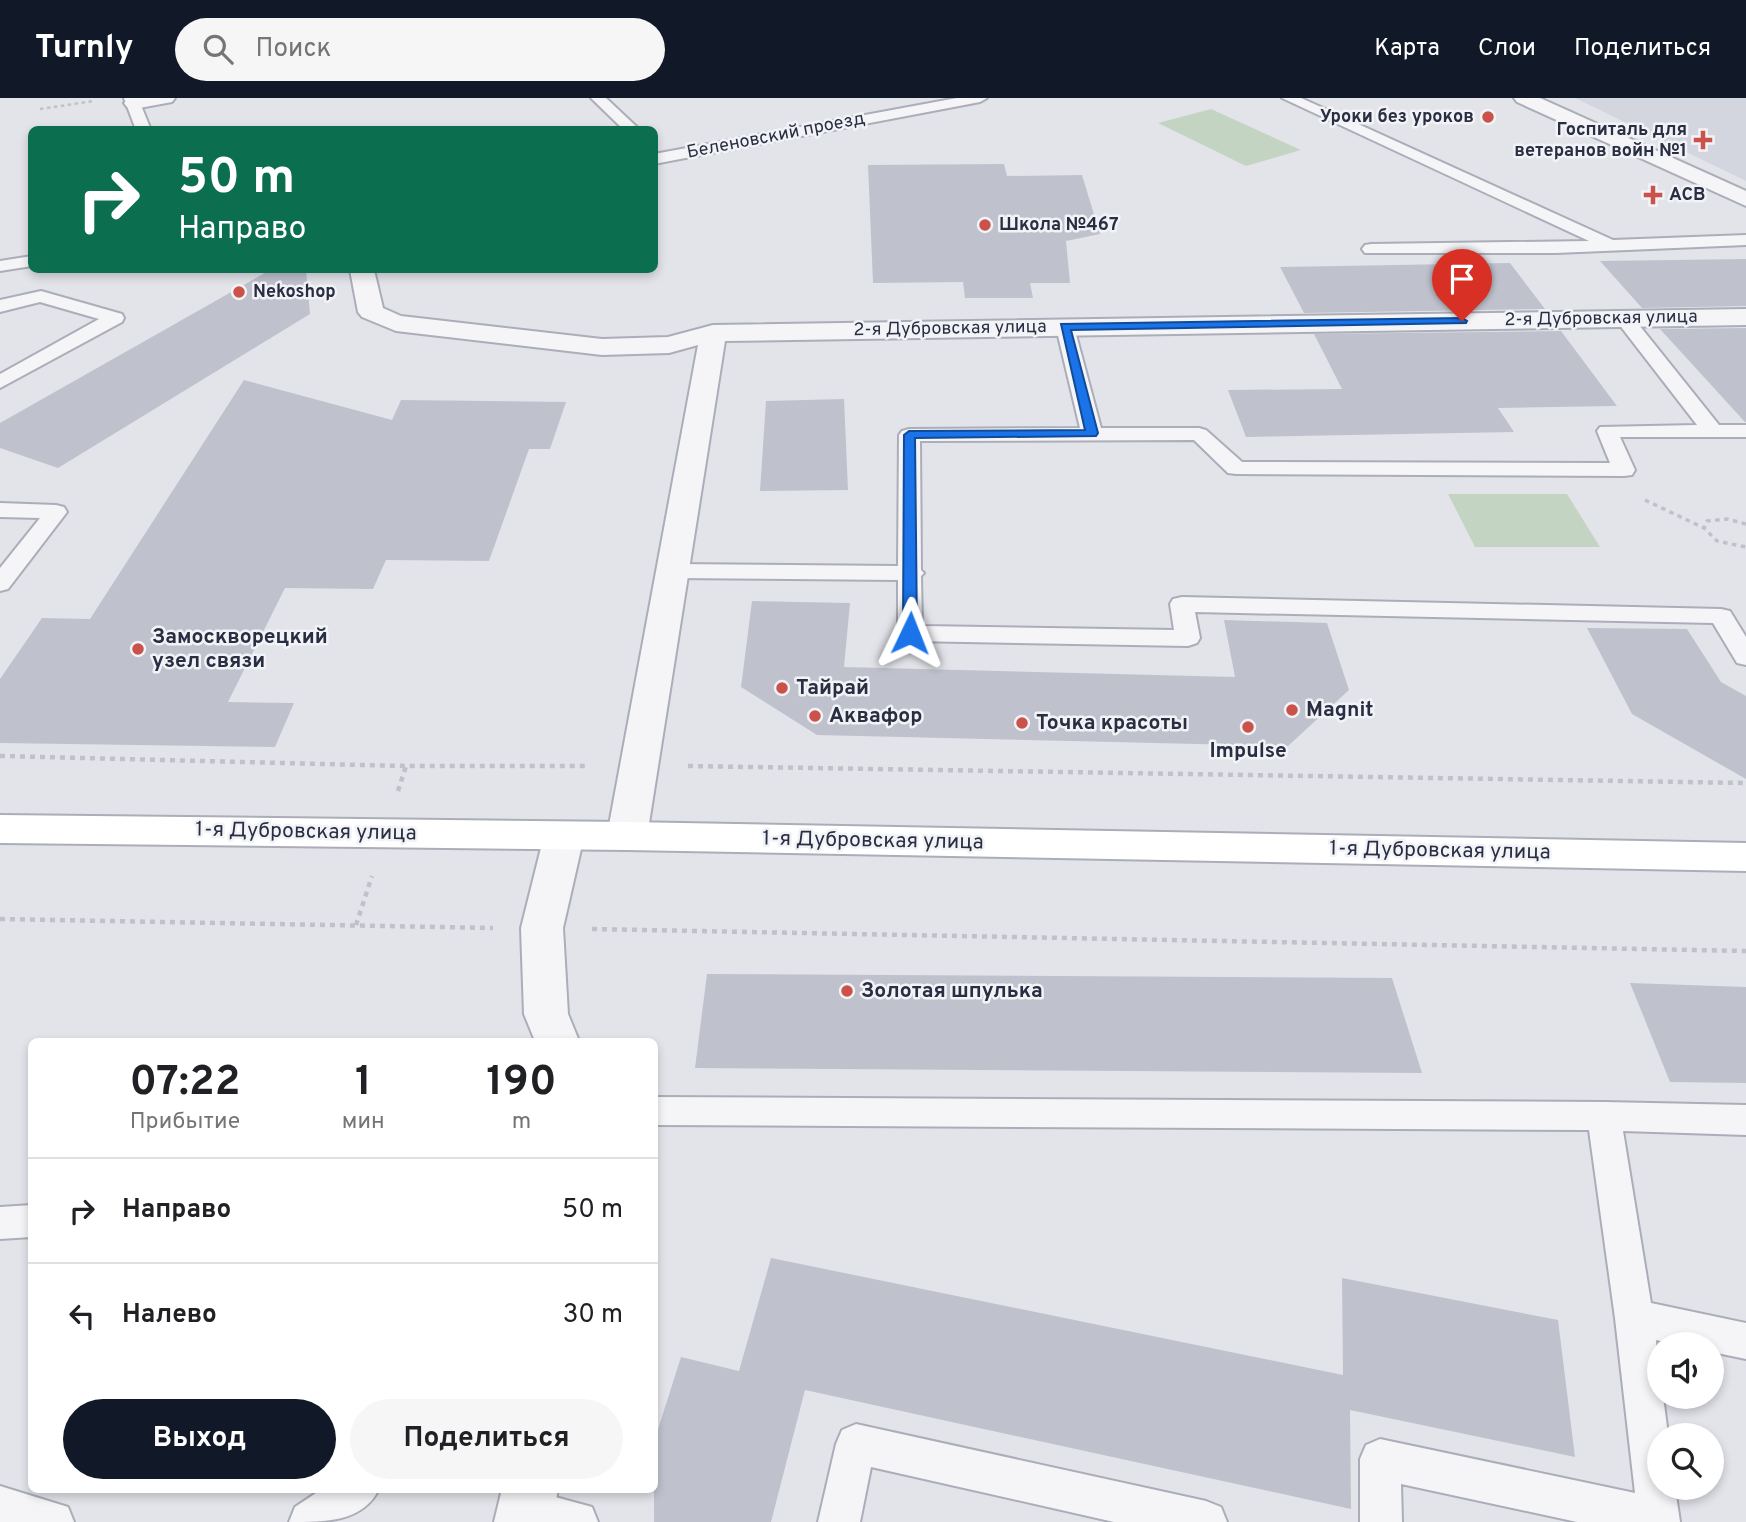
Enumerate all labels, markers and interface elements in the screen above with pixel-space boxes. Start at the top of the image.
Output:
search box [175,18,665,81]
text: Turnly [35,28,133,70]
icon: search [199,30,237,68]
text: Поиск [255,33,331,66]
text: Карта [1374,34,1440,64]
text: Слои [1478,34,1536,64]
text: Поделиться [1574,34,1711,64]
place label: Уроки без уроков [1320,106,1474,129]
street label: Беленовский проезд [685,107,867,165]
marker: Уроки без уроков [1480,109,1496,125]
place label: Госпиталь для ветеранов войн №1 [1514,119,1687,163]
marker: Госпиталь для ветеранов войн №1 [1693,130,1713,150]
text: 50 m [178,149,295,211]
icon: right [63,154,154,245]
place label: АСВ [1669,184,1705,207]
marker: АСВ [1643,185,1663,205]
text: Направо [178,210,306,250]
place label: Школа №467 [999,214,1119,237]
marker: Школа №467 [977,217,993,233]
pin [1432,249,1492,321]
icon: arrive [1443,260,1481,298]
place label: Nekoshop [253,281,336,304]
marker: Nekoshop [231,284,247,300]
street label: 2-я Дубровская улица [1504,306,1698,332]
street label: 2-я Дубровская улица [853,316,1047,342]
position arrow [873,596,947,670]
place label: Замоскворецкий узел связи [152,624,328,675]
marker: Замоскворецкий узел связи [130,641,146,657]
place label: Тайрай [796,675,869,702]
marker: Тайрай [774,680,790,696]
place label: Magnit [1306,697,1374,724]
marker: Magnit [1284,702,1300,718]
place label: Аквафор [829,703,922,730]
marker: Аквафор [807,708,823,724]
place label: Точка красоты [1036,710,1188,737]
marker: Точка красоты [1014,715,1030,731]
marker: Impulse [1240,719,1256,735]
place label: Impulse [1209,738,1287,765]
street label: 1-я Дубровская улица [195,817,417,847]
street label: 1-я Дубровская улица [762,826,984,856]
street label: 1-я Дубровская улица [1329,836,1551,866]
place label: Золотая шпулька [861,978,1043,1005]
marker: Золотая шпулька [839,983,855,999]
text: 07:22 [129,1057,240,1110]
text: 1 [355,1057,372,1110]
text: 190 [486,1057,557,1110]
text: Прибытие [130,1108,240,1137]
text: мин [342,1108,385,1137]
text: m [512,1108,531,1137]
icon: right [63,1192,101,1230]
text: Направо [122,1194,231,1227]
text: 50 m [562,1194,623,1227]
icon: left [63,1297,101,1335]
text: Налево [122,1299,217,1332]
text: 30 m [563,1299,623,1332]
map controls [1647,1332,1724,1500]
button: sound [1647,1332,1724,1409]
button: Выход [63,1399,336,1479]
button: Поделиться [350,1399,623,1479]
button: search [1647,1423,1724,1500]

